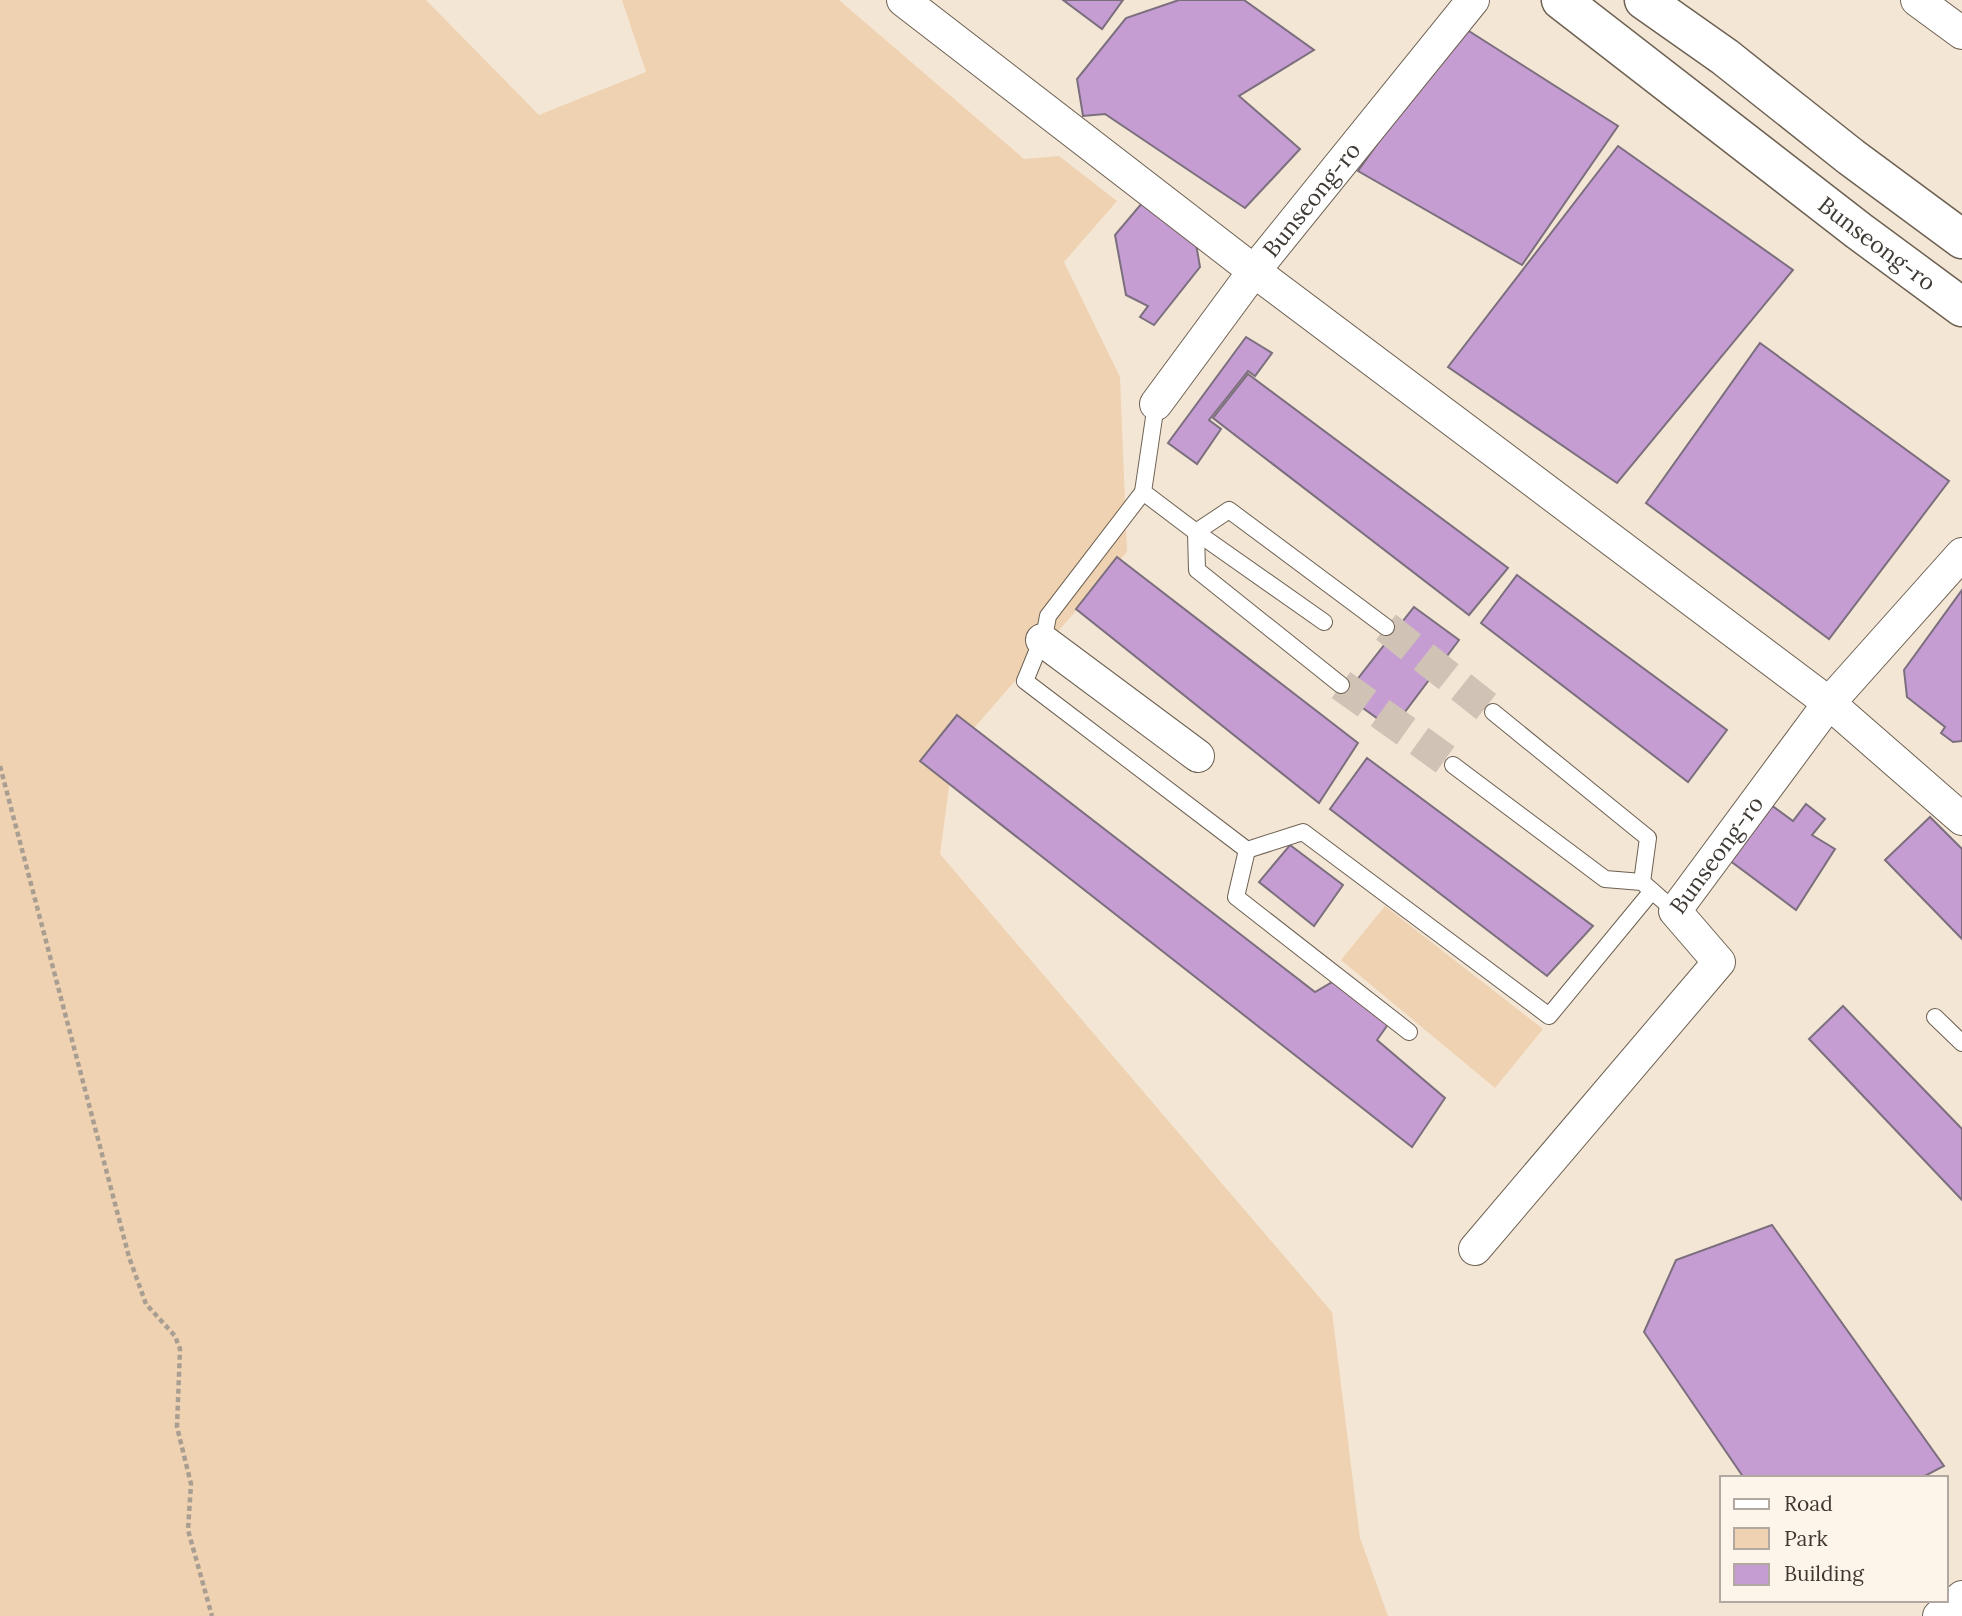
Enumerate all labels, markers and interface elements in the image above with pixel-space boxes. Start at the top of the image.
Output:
street label: Bunseong-ro [1256,136,1366,263]
street label: Bunseong-ro [1813,190,1942,297]
street label: Bunseong-ro [1663,790,1769,919]
legend [1720,1476,1948,1602]
text: Road [1784,1490,1833,1517]
text: Park [1784,1525,1828,1552]
text: Building [1784,1560,1864,1587]

